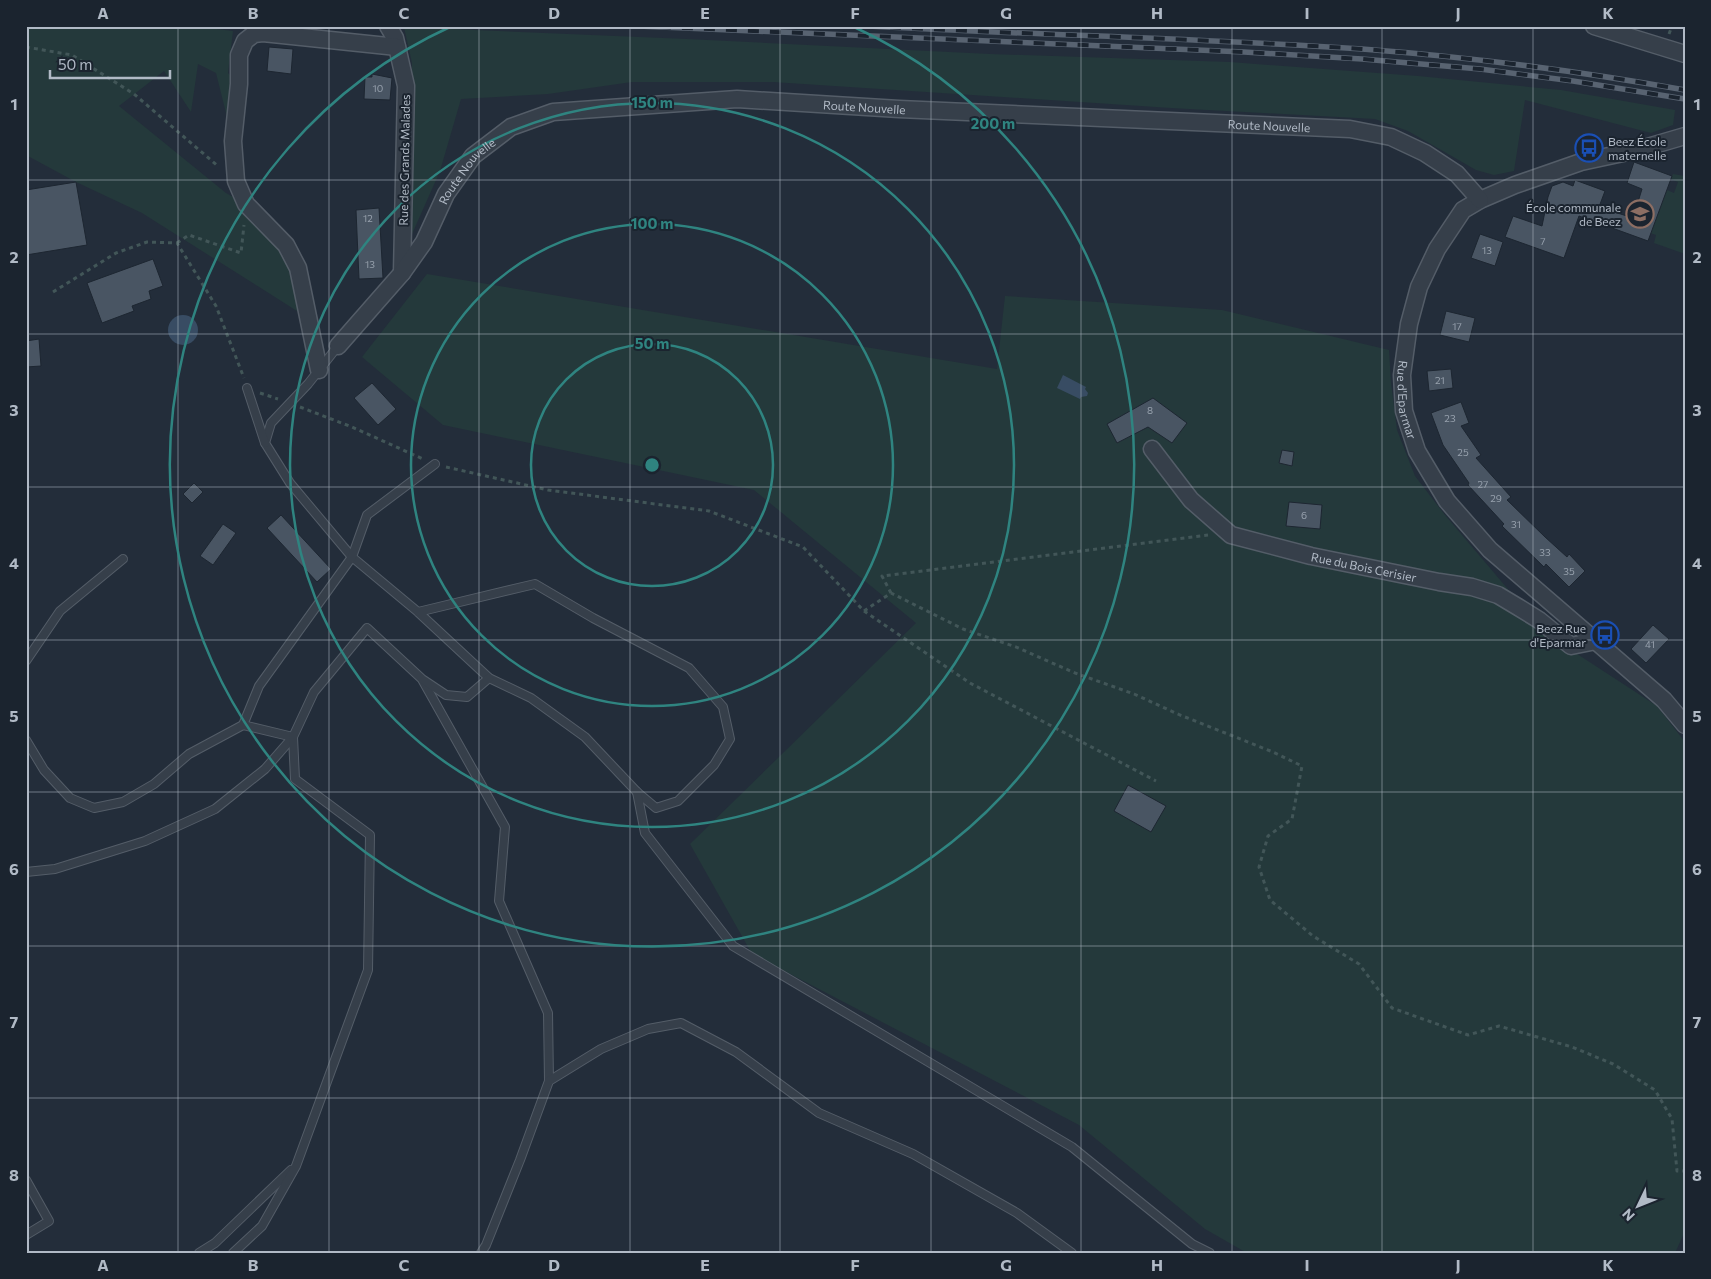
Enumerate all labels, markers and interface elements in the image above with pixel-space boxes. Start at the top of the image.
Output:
text: A [97,3,109,22]
text: B [248,3,259,22]
text: C [399,3,410,22]
text: D [548,3,560,22]
text: E [700,3,710,22]
text: F [850,3,860,22]
text: G [1000,3,1012,22]
text: H [1151,3,1163,22]
text: I [1304,3,1310,22]
text: J [1455,3,1461,22]
text: K [1602,3,1614,22]
scale bar [50,48,170,80]
text: 50 m [58,55,92,73]
house number: 10 [373,82,383,94]
text: 150 m [631,93,673,111]
text: 1 [10,94,18,113]
street label: Rue des Grands Malades [396,94,412,226]
text: 1 [1693,94,1701,113]
street label: Route Nouvelle [823,97,906,116]
text: 200 m [971,114,1015,132]
street label: Route Nouvelle [1227,117,1311,134]
bus stop icon: Beez École maternelle [1574,133,1604,163]
place label: Beez École maternelle [1608,134,1666,162]
street label: Route Nouvelle [435,135,498,206]
school or university icon: École communale de Beez [1625,199,1655,229]
place label: École communale de Beez [1526,200,1621,228]
house number: 12 [363,212,373,224]
text: 100 m [631,214,673,232]
house number: 7 [1540,235,1546,247]
house number: 13 [1482,244,1492,256]
text: 2 [9,247,19,266]
text: 2 [1692,247,1702,266]
house number: 13 [365,258,375,270]
house number: 17 [1452,320,1462,332]
text: 50 m [635,334,669,352]
street label: Rue d'Eparmar [1395,360,1420,441]
house number: 21 [1435,374,1445,386]
text: 3 [9,400,19,419]
text: 3 [1692,400,1702,419]
house number: 8 [1147,404,1153,416]
house number: 23 [1444,412,1456,424]
house number: 25 [1457,446,1469,458]
centre of rings [643,456,661,474]
house number: 27 [1478,478,1488,490]
house number: 29 [1490,492,1502,504]
house number: 6 [1301,509,1307,521]
house number: 31 [1511,518,1521,530]
house number: 33 [1539,546,1551,558]
street label: Rue du Bois Cerisier [1310,549,1418,584]
text: 4 [9,553,19,572]
text: 4 [1692,553,1702,572]
house number: 35 [1563,565,1575,577]
bus stop icon: Beez Rue d'Eparmar [1590,620,1620,650]
place label: Beez Rue d'Eparmar [1530,621,1586,649]
house number: 41 [1645,638,1655,650]
text: 5 [9,706,19,725]
text: 5 [1692,706,1702,725]
text: 6 [9,859,19,878]
text: 6 [1692,859,1702,878]
text: 7 [10,1012,19,1031]
text: 7 [1693,1012,1702,1031]
text: 8 [9,1165,19,1184]
text: 8 [1692,1165,1702,1184]
north arrow [1614,1182,1664,1232]
text: N [1618,1206,1638,1225]
text: A [97,1255,109,1274]
text: B [248,1255,259,1274]
text: C [399,1255,410,1274]
text: D [548,1255,560,1274]
text: E [700,1255,710,1274]
text: F [850,1255,860,1274]
text: G [1000,1255,1012,1274]
text: H [1151,1255,1163,1274]
text: I [1304,1255,1310,1274]
text: J [1455,1255,1461,1274]
text: K [1602,1255,1614,1274]

